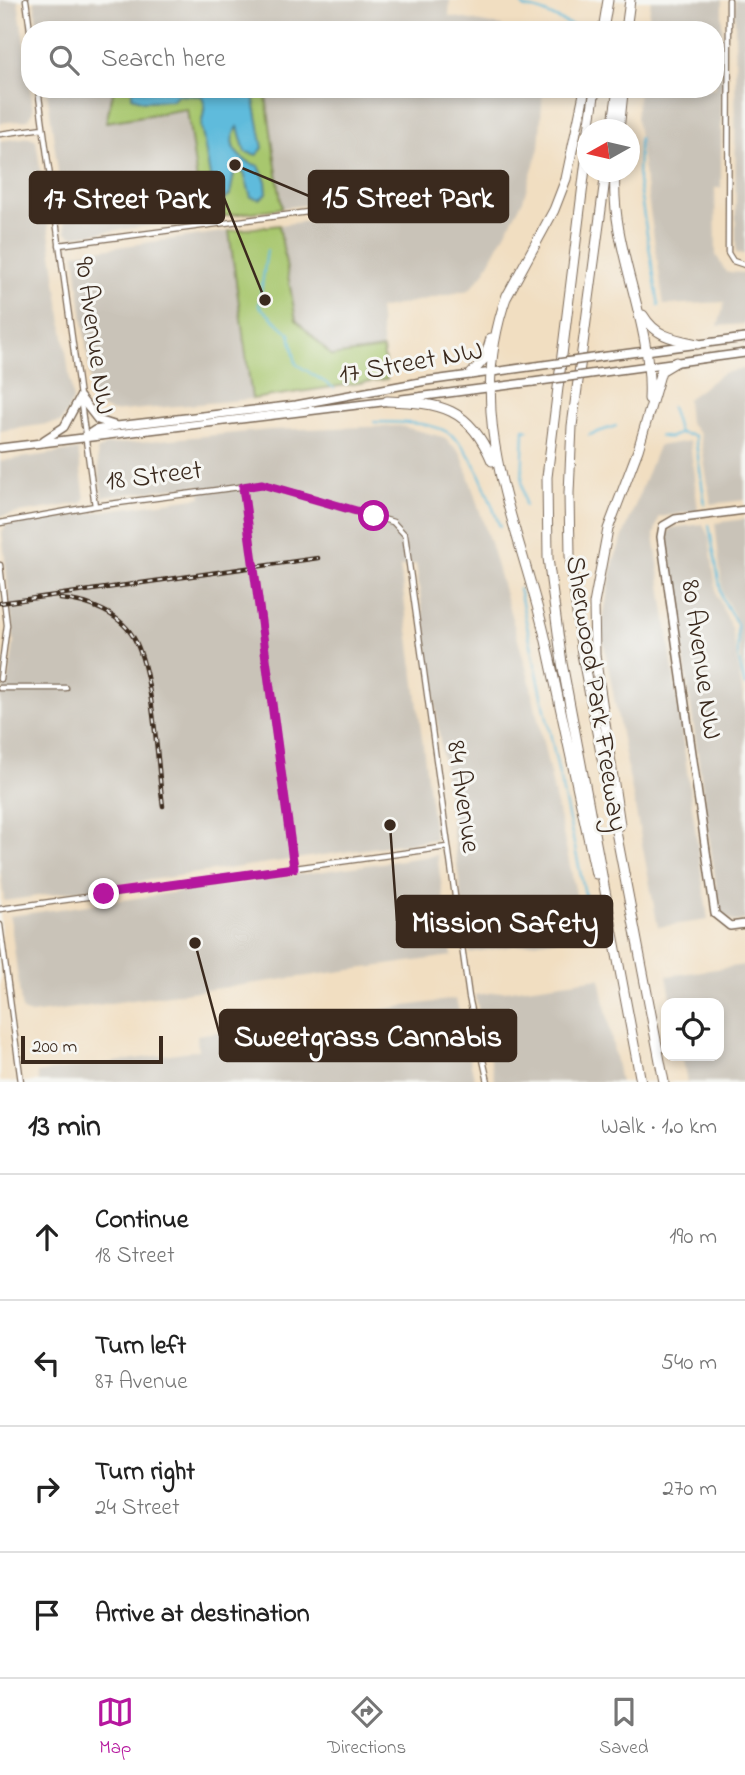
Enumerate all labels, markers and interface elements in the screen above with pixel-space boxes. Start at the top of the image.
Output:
search box [21,21,724,98]
icon: search [45,41,83,79]
text: Search here [101,41,226,79]
north arrow [577,119,640,182]
callout: 15 Street Park [309,171,508,222]
callout: 17 Street Park [30,172,224,223]
text: 15 Street Park [322,178,495,222]
text: 17 Street Park [44,179,211,223]
street label: 90 Avenue NW [62,254,124,418]
street label: 17 Street NW [336,331,486,397]
street label: 18 Street [103,451,205,503]
route start [358,500,389,531]
street label: Sherwood Park Freeway [553,553,637,835]
street label: 80 Avenue NW [669,577,731,743]
street label: 84 Avenue [434,738,490,856]
route end [88,878,119,909]
callout: Mission Safety [397,896,612,947]
text: Mission Safety [411,903,599,947]
map controls [661,998,724,1061]
button: locate [661,998,724,1061]
callout: Sweetgrass Cannabis [220,1010,516,1061]
text: Sweetgrass Cannabis [234,1017,502,1062]
scale bar [21,1033,163,1065]
text: 200 m [32,1034,77,1061]
text: 13 min [28,1106,101,1150]
text: Walk · 1.0 km [601,1111,717,1144]
text: Continue [95,1202,188,1240]
icon: ahead [28,1218,66,1256]
text: 190 m [669,1221,717,1254]
text: 18 Street [95,1240,175,1273]
text: Turn left [95,1328,186,1366]
icon: left [28,1344,66,1382]
text: 540 m [661,1347,717,1380]
text: 87 Avenue [95,1366,188,1399]
text: Turn right [95,1454,195,1492]
icon: right [28,1470,66,1508]
text: 270 m [663,1473,717,1506]
text: 24 Street [95,1492,180,1525]
icon: arrive [28,1596,66,1634]
text: Arrive at destination [95,1596,310,1634]
tab: Map [96,1693,134,1762]
tab: Directions [327,1693,406,1762]
tab: Saved [599,1693,649,1762]

